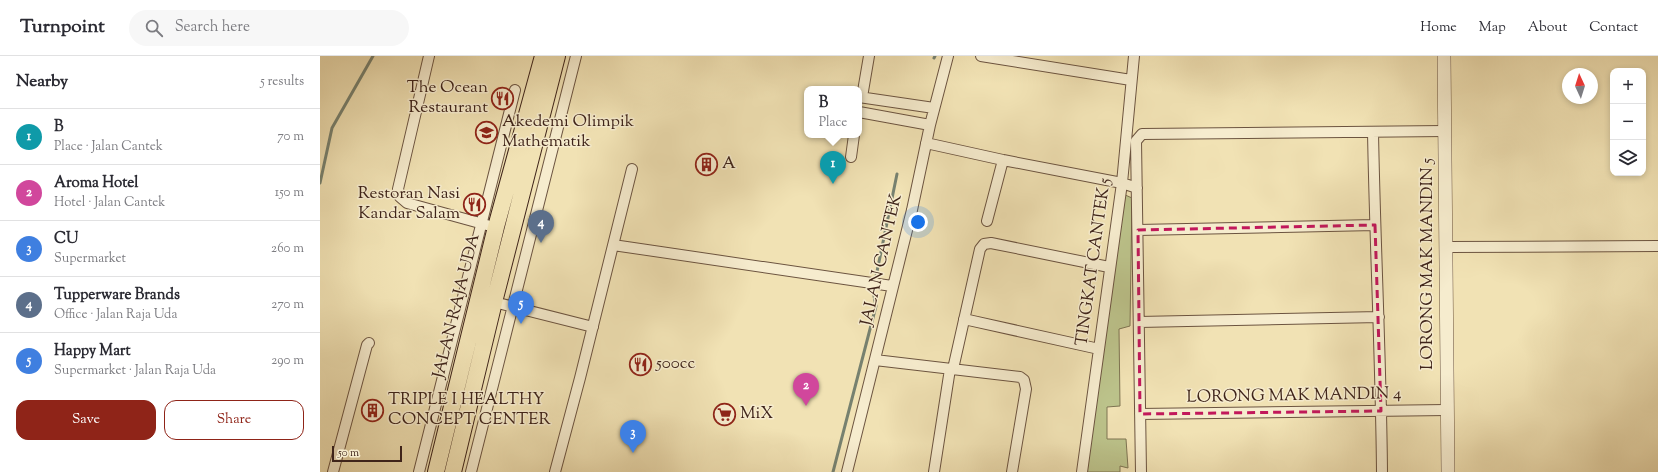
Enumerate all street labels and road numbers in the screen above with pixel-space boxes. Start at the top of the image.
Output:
street label: LORONG MAK MANDIN 5 [1416,158,1440,370]
street label: TINGKAT CANTEK 5 [1070,176,1118,348]
street label: JALAN CANTEK [855,192,909,329]
street label: JALAN RAJA UDA [427,231,487,382]
street label: LORONG MAK MANDIN 4 [1186,382,1402,410]

